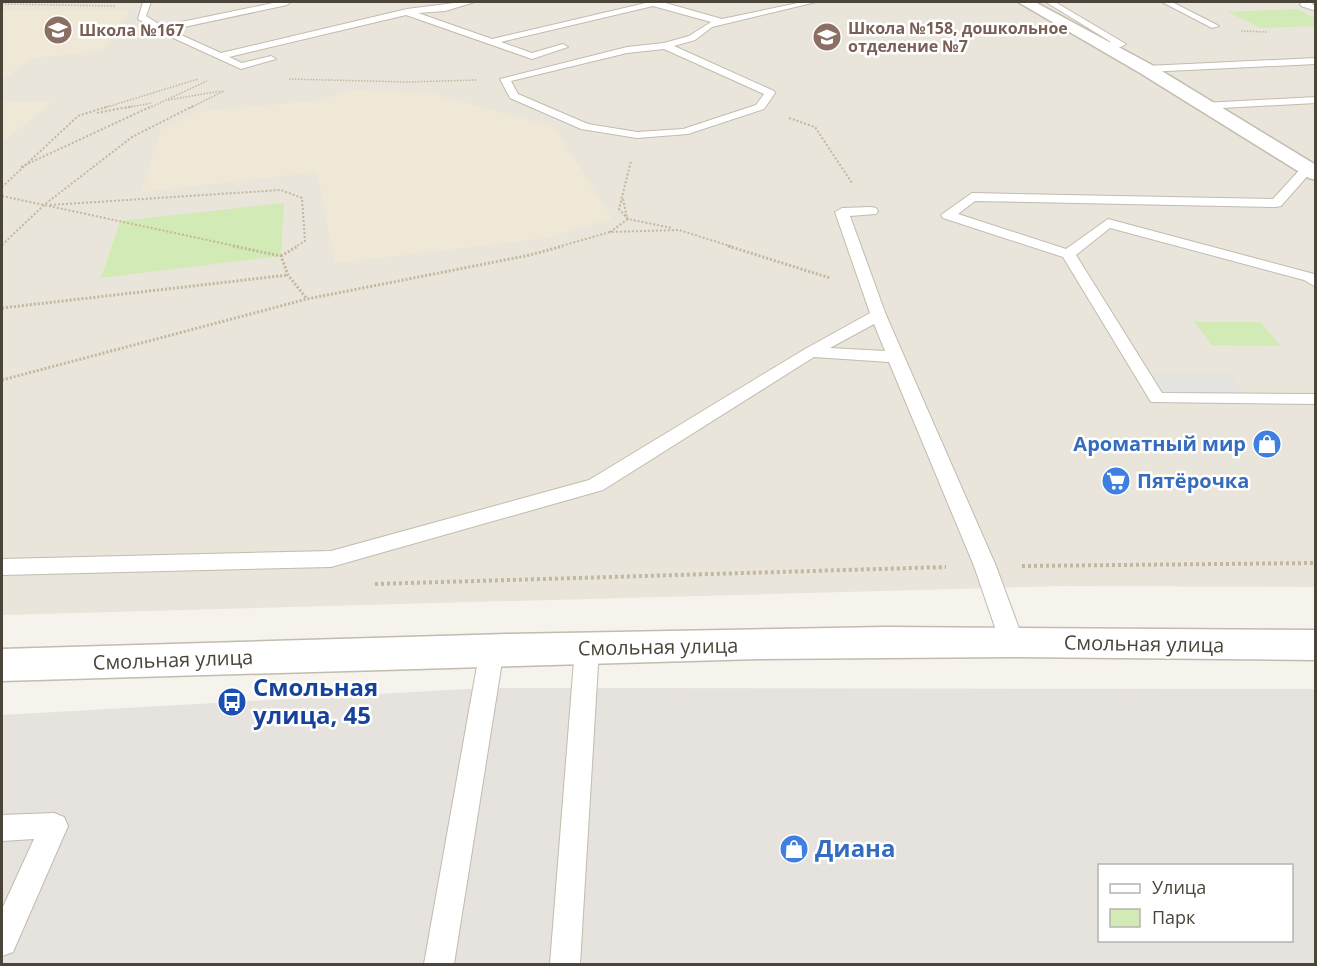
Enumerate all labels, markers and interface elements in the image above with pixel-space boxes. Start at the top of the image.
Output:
school or university icon: Школа №167 [42,14,74,46]
place label: Школа №158, дошкольное отделение №7 [848,17,1068,57]
place label: Школа №167 [79,19,184,41]
school or university icon: Школа №158, дошкольное отделение №7 [811,21,843,53]
shop icon: Ароматный мир [1251,428,1283,460]
place label: Ароматный мир [1073,430,1246,457]
supermarket icon: Пятёрочка [1100,465,1132,497]
place label: Пятёрочка [1137,467,1249,494]
street label: Смольная улица [1064,629,1224,658]
street label: Смольная улица [578,632,738,661]
street label: Смольная улица [92,643,254,676]
place label: Смольная улица, 45 [253,670,378,731]
bus stop icon: Смольная улица, 45 [216,686,248,718]
place label: Диана [815,831,896,864]
shop icon: Диана [778,833,810,865]
legend [1098,864,1293,942]
text: Улица [1152,875,1206,899]
text: Парк [1152,905,1196,929]

